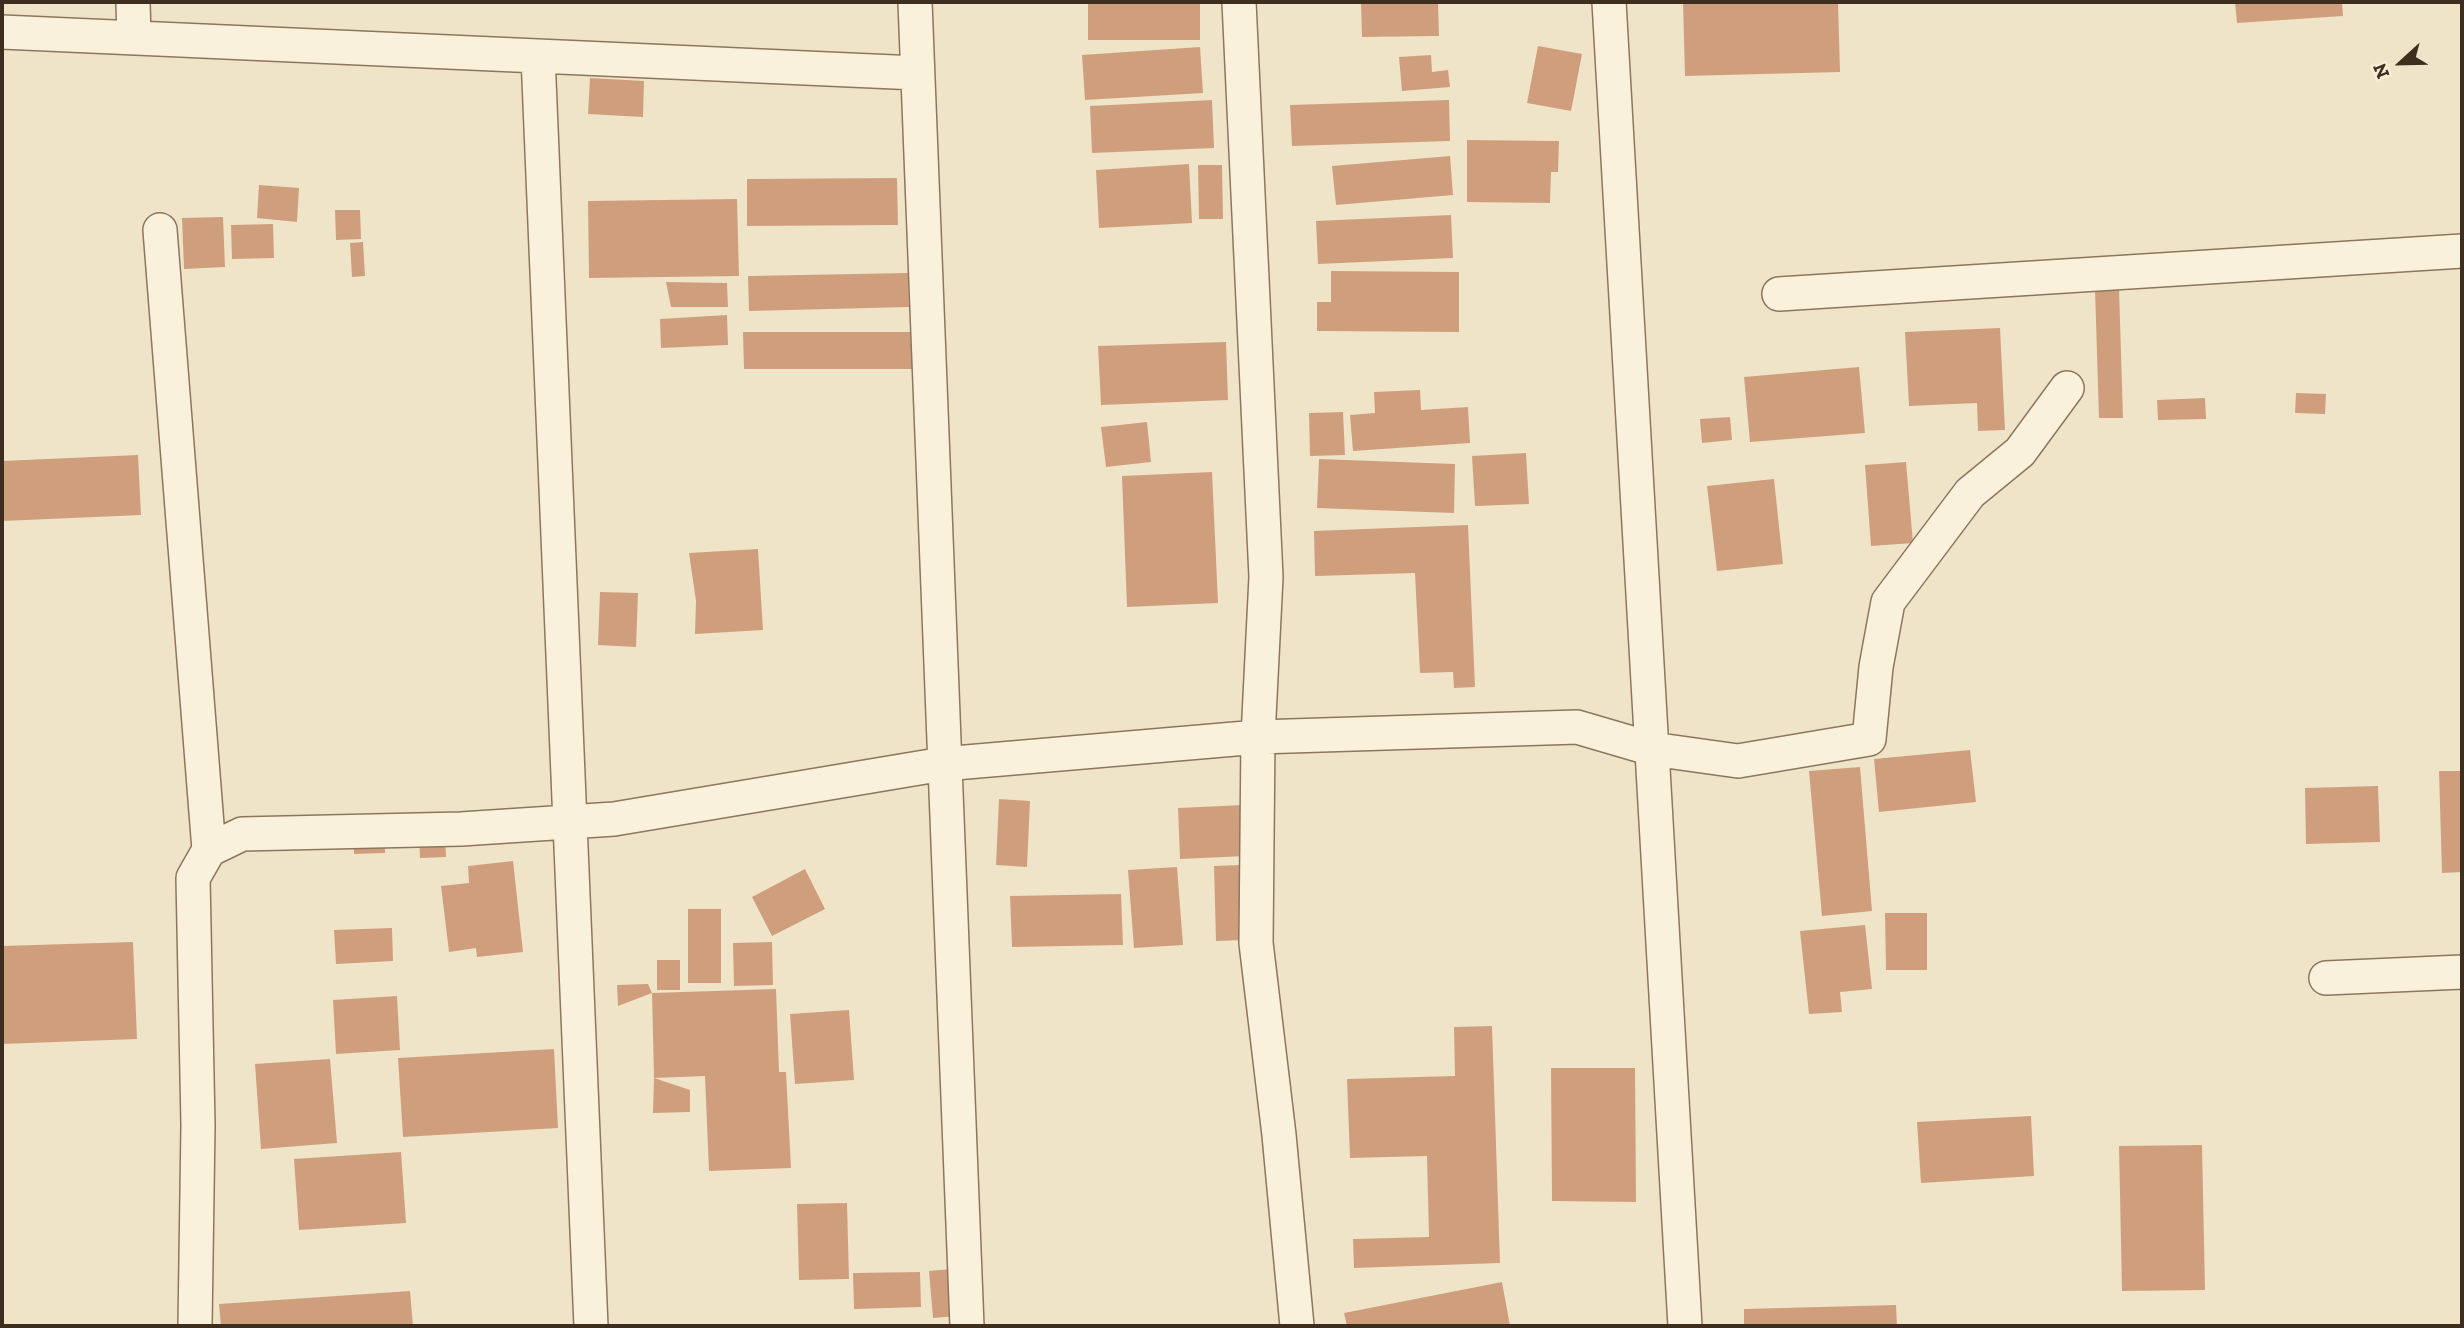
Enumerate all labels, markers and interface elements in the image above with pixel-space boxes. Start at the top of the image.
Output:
north arrow [2366,28,2436,98]
text: N [2368,60,2394,82]

